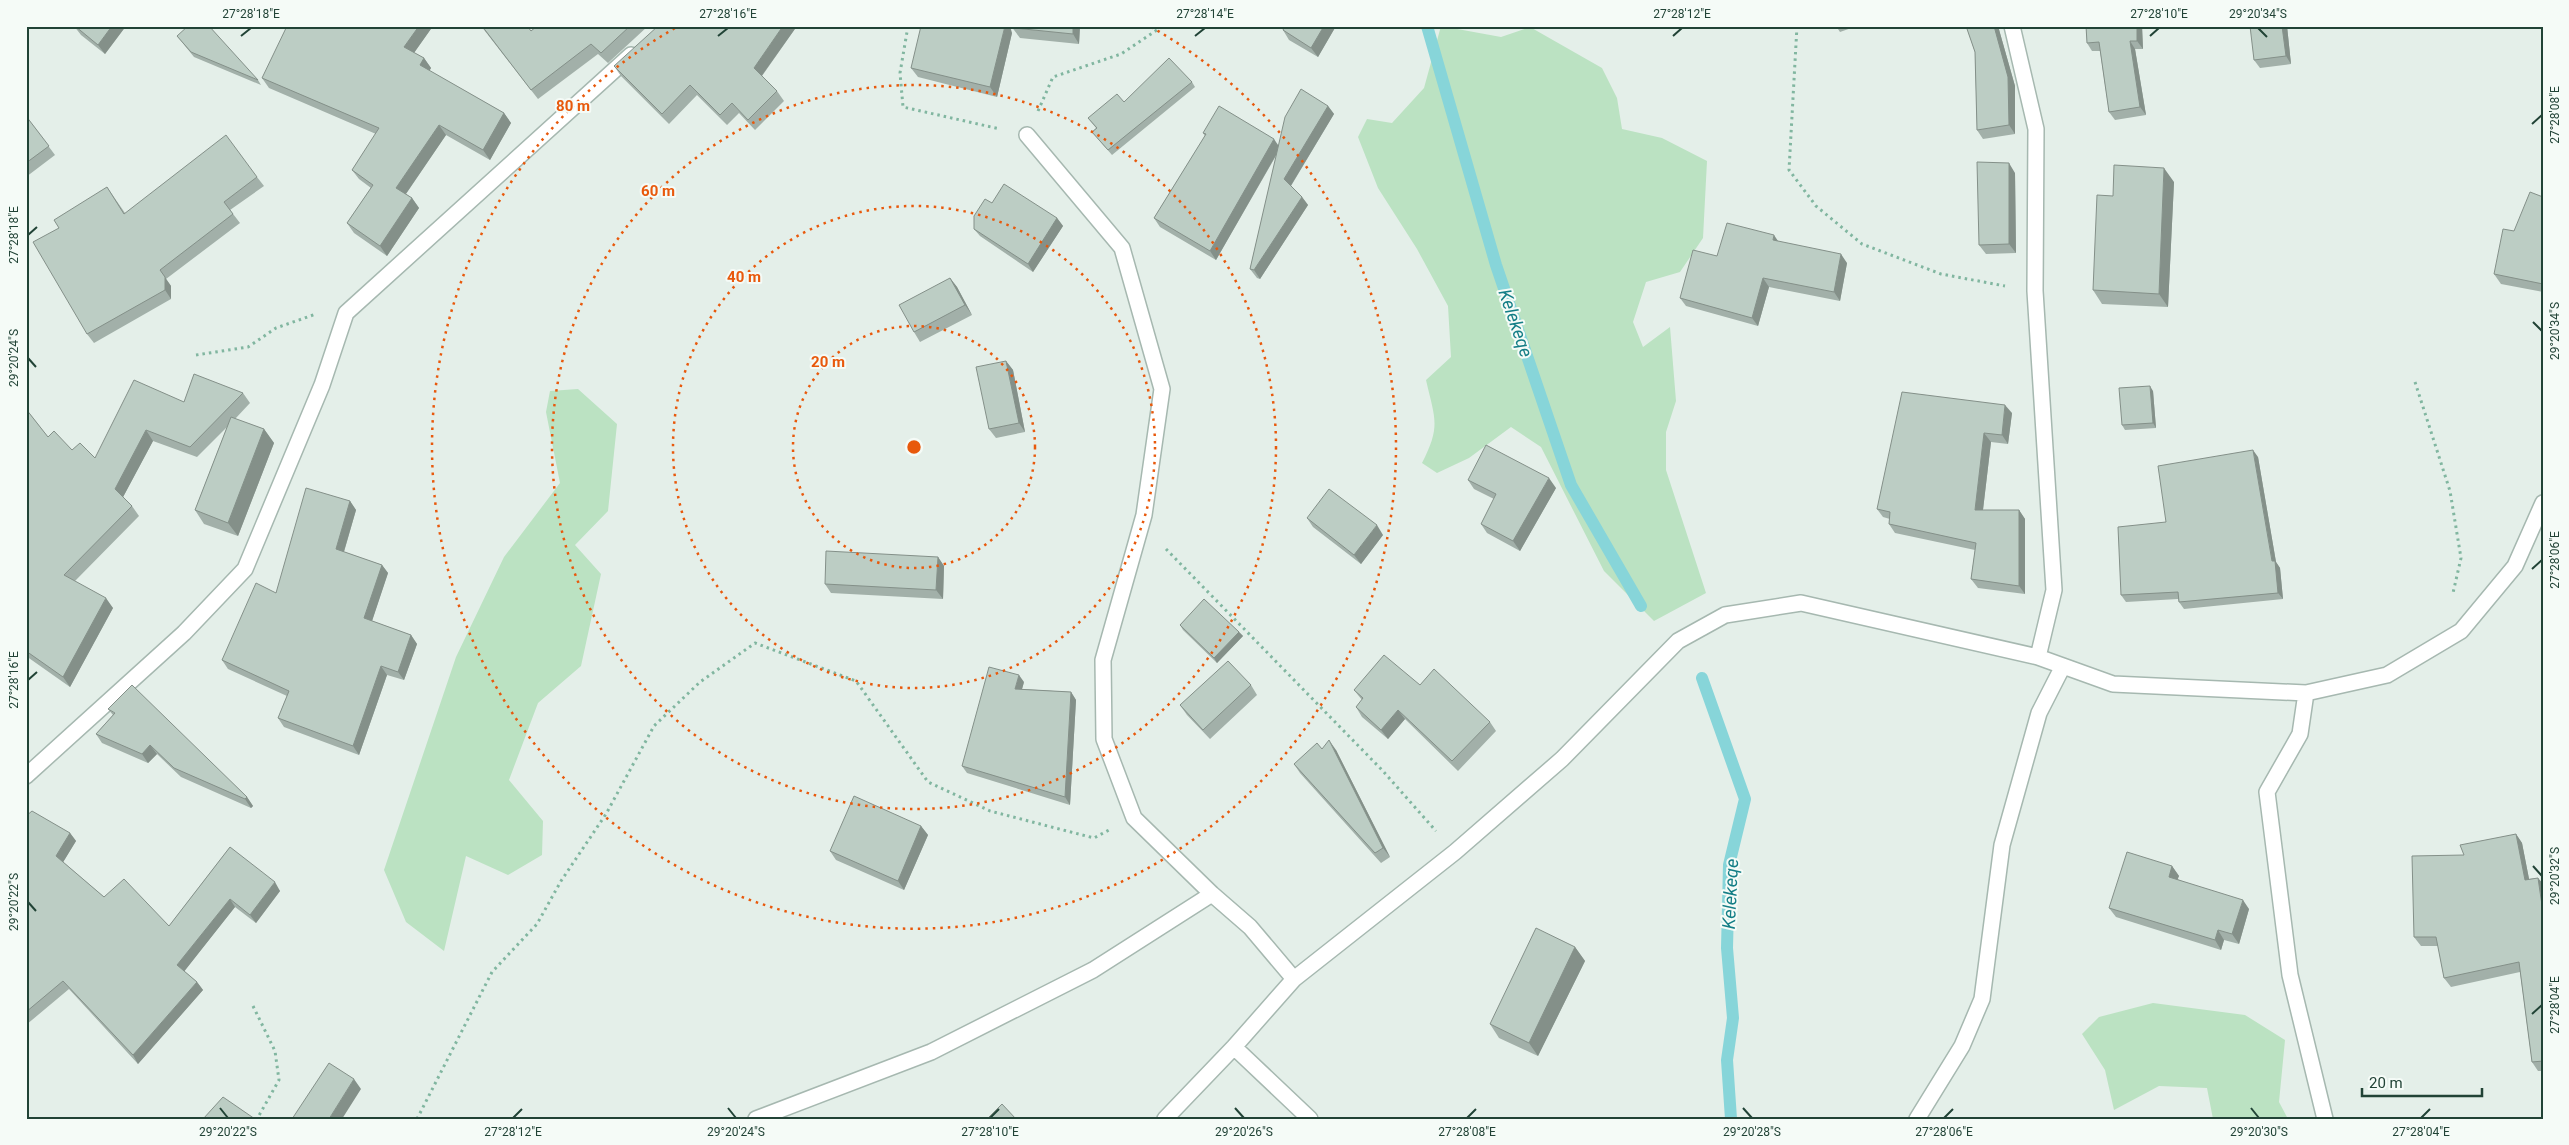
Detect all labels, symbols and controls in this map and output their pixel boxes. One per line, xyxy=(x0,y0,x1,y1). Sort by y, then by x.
text: 27°28'18"E xyxy=(222,7,280,21)
text: 27°28'16"E xyxy=(699,7,757,21)
text: 27°28'14"E xyxy=(1176,7,1234,21)
text: 27°28'12"E xyxy=(1653,7,1711,21)
text: 27°28'10"E xyxy=(2130,7,2188,21)
text: 29°20'34"S xyxy=(2229,7,2287,21)
text: 27°28'08"E xyxy=(2548,86,2562,144)
text: 80 m xyxy=(556,97,590,115)
text: 60 m xyxy=(641,182,675,200)
text: 27°28'18"E xyxy=(7,206,21,264)
text: 40 m xyxy=(727,268,761,286)
water label: Kelekeqe xyxy=(1495,286,1537,360)
text: 29°20'34"S xyxy=(2548,302,2562,360)
text: 29°20'24"S xyxy=(7,329,21,387)
text: 20 m xyxy=(811,353,845,371)
centre of rings xyxy=(905,438,923,456)
text: 27°28'06"E xyxy=(2548,531,2562,589)
text: 27°28'16"E xyxy=(7,651,21,709)
text: 29°20'32"S xyxy=(2548,847,2562,905)
water label: Kelekeqe xyxy=(1718,858,1742,930)
text: 29°20'22"S xyxy=(7,873,21,931)
text: 27°28'04"E xyxy=(2548,976,2562,1034)
scale bar xyxy=(2362,1065,2482,1097)
text: 20 m xyxy=(2369,1074,2403,1092)
text: 29°20'22"S xyxy=(199,1125,257,1139)
text: 27°28'12"E xyxy=(484,1125,542,1139)
text: 29°20'24"S xyxy=(707,1125,765,1139)
text: 27°28'10"E xyxy=(961,1125,1019,1139)
text: 29°20'26"S xyxy=(1215,1125,1273,1139)
text: 27°28'08"E xyxy=(1438,1125,1496,1139)
text: 29°20'28"S xyxy=(1723,1125,1781,1139)
text: 27°28'06"E xyxy=(1915,1125,1973,1139)
text: 29°20'30"S xyxy=(2230,1125,2288,1139)
text: 27°28'04"E xyxy=(2392,1125,2450,1139)

